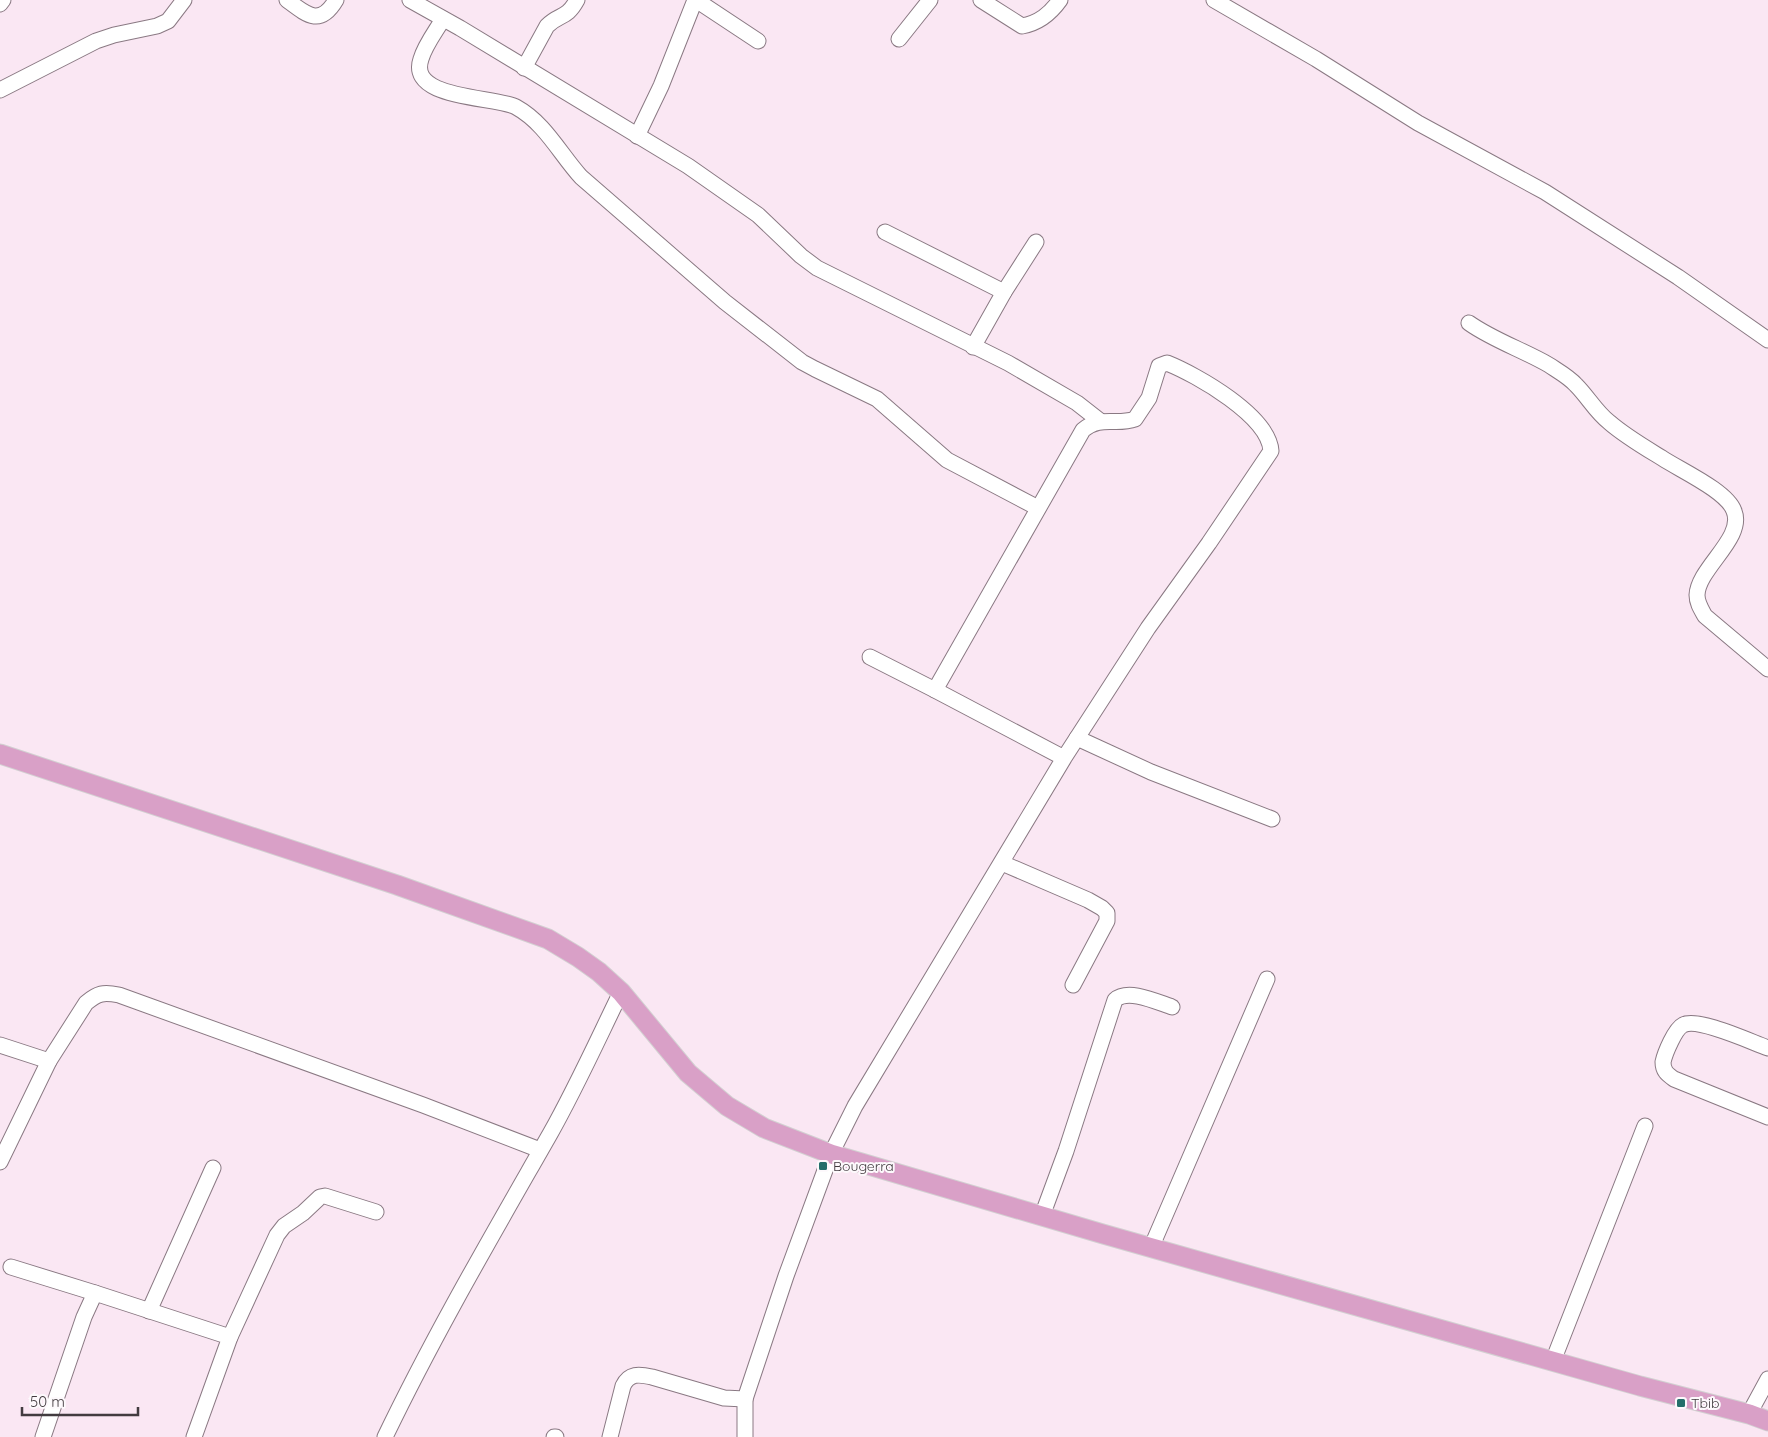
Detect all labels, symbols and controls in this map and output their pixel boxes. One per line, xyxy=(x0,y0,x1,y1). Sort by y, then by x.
place label: Bougerra xyxy=(833,1157,894,1175)
marker: Bougerra xyxy=(817,1160,829,1172)
scale bar xyxy=(22,1384,139,1416)
text: 50 m xyxy=(30,1392,65,1411)
place label: Tbib xyxy=(1691,1394,1719,1412)
marker: Tbib xyxy=(1675,1397,1687,1409)

